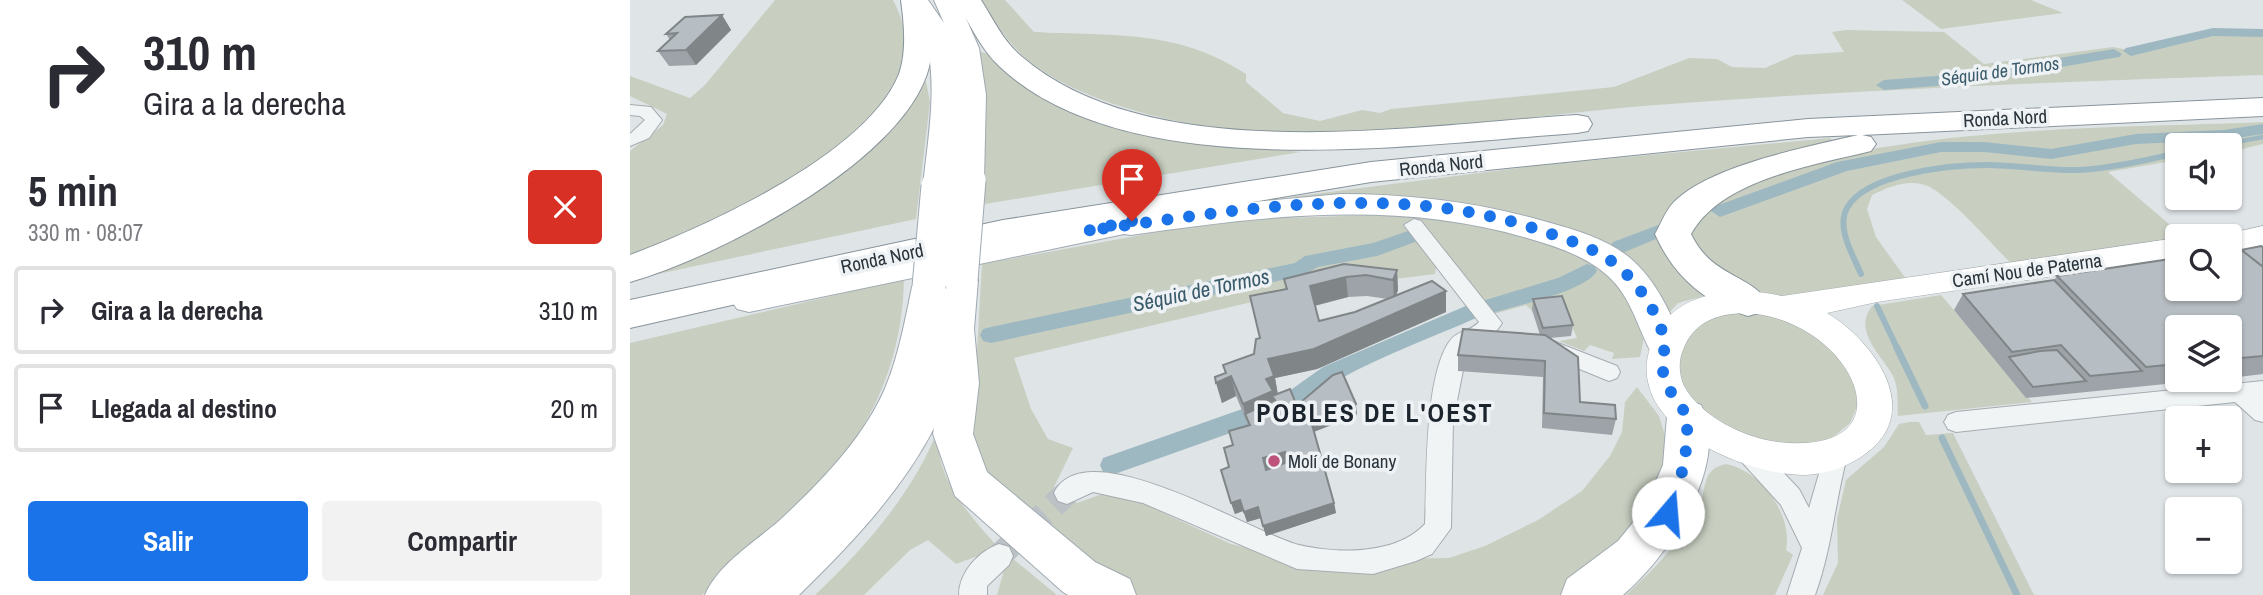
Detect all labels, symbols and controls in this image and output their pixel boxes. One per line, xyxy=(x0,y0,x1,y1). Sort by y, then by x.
text: 310 m xyxy=(143,19,257,85)
icon: right xyxy=(28,28,119,119)
water label: Séquia de Tormos xyxy=(1939,50,2061,92)
text: Gira a la derecha xyxy=(143,82,346,125)
street label: Ronda Nord xyxy=(1962,103,2048,133)
map controls xyxy=(2165,133,2242,574)
button: sound xyxy=(2165,133,2242,210)
street label: Ronda Nord xyxy=(1398,148,1484,182)
pin xyxy=(1102,149,1162,221)
icon: arrive xyxy=(1113,160,1151,198)
text: 5 min xyxy=(28,163,118,219)
button: close xyxy=(528,170,602,244)
text: 330 m · 08:07 xyxy=(28,217,143,248)
button: search xyxy=(2165,224,2242,301)
street label: Ronda Nord xyxy=(838,237,926,279)
street label: Camí Nou de Paterna xyxy=(1951,247,2104,293)
water label: Séquia de Tormos xyxy=(1130,261,1272,319)
icon: right xyxy=(32,291,70,329)
text: Gira a la derecha xyxy=(91,293,263,328)
text: 310 m xyxy=(539,293,598,328)
button: layers xyxy=(2165,315,2242,392)
icon: arrive xyxy=(32,389,70,427)
text: Llegada al destino xyxy=(91,391,277,426)
text: 20 m xyxy=(551,391,598,426)
district label: POBLES DE L'OEST xyxy=(1256,395,1494,430)
button: + xyxy=(2165,406,2242,483)
place label: Molí de Bonany xyxy=(1288,448,1396,474)
marker: Molí de Bonany xyxy=(1266,453,1282,469)
position arrow xyxy=(1631,476,1705,550)
button: − xyxy=(2165,497,2242,574)
button: Salir xyxy=(28,501,308,581)
button: Compartir xyxy=(322,501,602,581)

